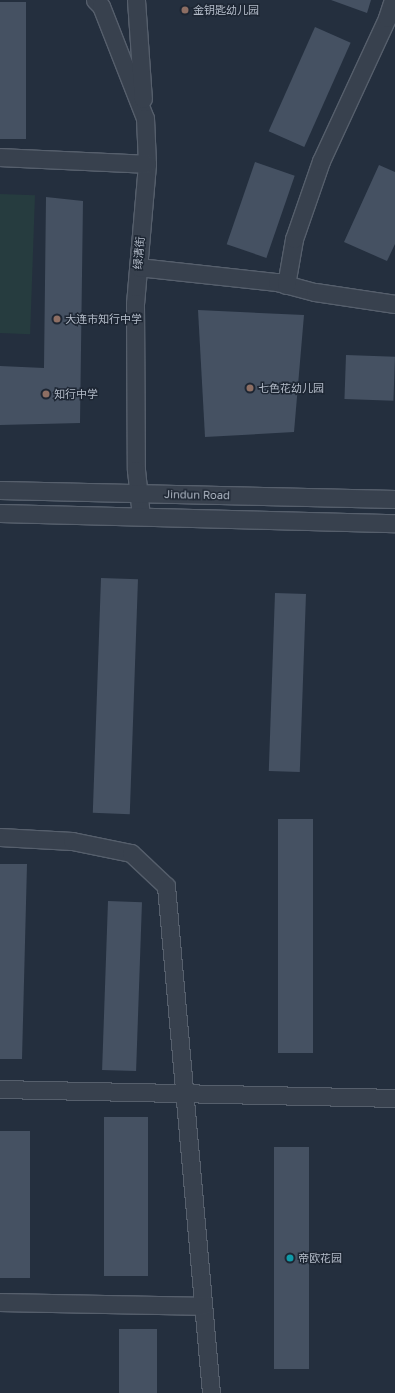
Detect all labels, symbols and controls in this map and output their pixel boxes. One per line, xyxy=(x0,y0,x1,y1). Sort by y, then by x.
place label: 金钥匙幼儿园 xyxy=(193,3,259,17)
marker: 金钥匙幼儿园 xyxy=(180,5,190,15)
street label: 绿清街 xyxy=(131,236,147,270)
place label: 大连市知行中学 xyxy=(65,312,142,326)
marker: 大连市知行中学 xyxy=(52,314,62,324)
place label: 七色花幼儿园 xyxy=(258,381,324,395)
marker: 七色花幼儿园 xyxy=(245,383,255,393)
place label: 知行中学 xyxy=(54,387,98,401)
marker: 知行中学 xyxy=(41,389,51,399)
street label: Jindun Road xyxy=(164,488,230,502)
place label: 帝欧花园 xyxy=(298,1251,342,1265)
marker: 帝欧花园 xyxy=(285,1253,295,1263)

